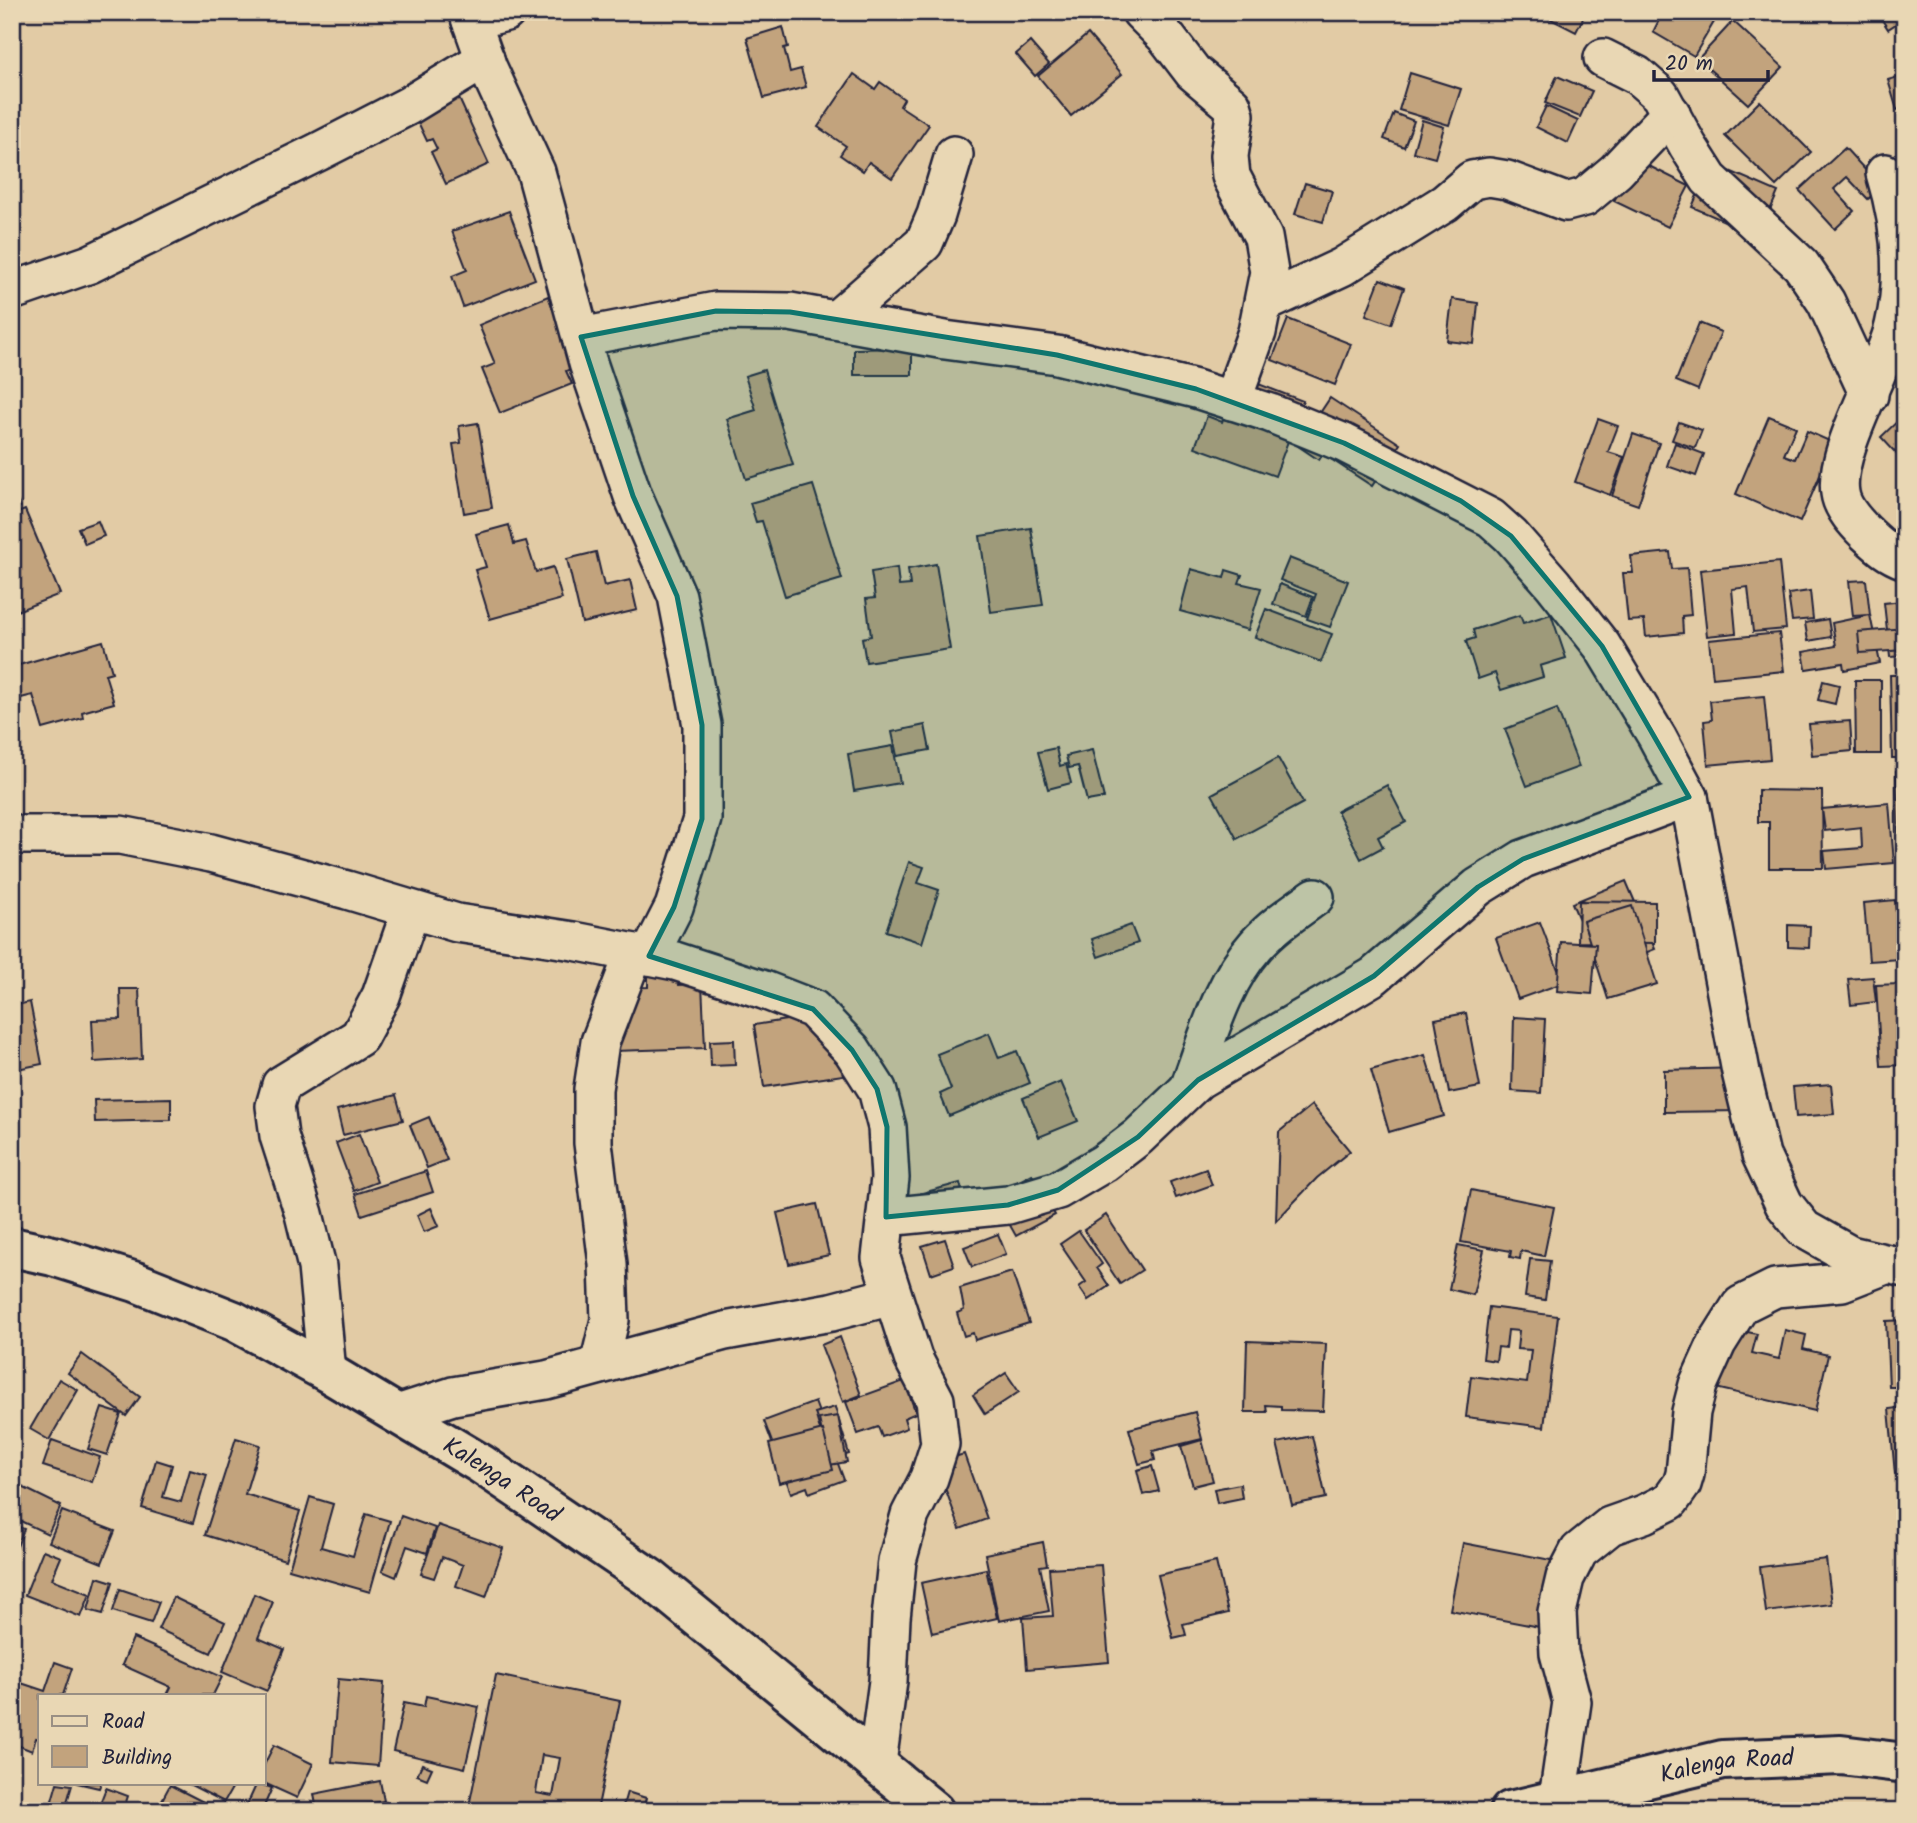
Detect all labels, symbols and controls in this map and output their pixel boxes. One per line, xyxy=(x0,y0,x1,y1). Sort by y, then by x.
scale bar xyxy=(1654,38,1768,82)
text: 20 m xyxy=(1665,48,1713,81)
street label: Kalenga Road xyxy=(435,1427,570,1535)
legend xyxy=(38,1694,266,1784)
text: Road xyxy=(102,1706,145,1739)
street label: Kalenga Road xyxy=(1656,1739,1796,1795)
text: Building xyxy=(102,1742,172,1775)

